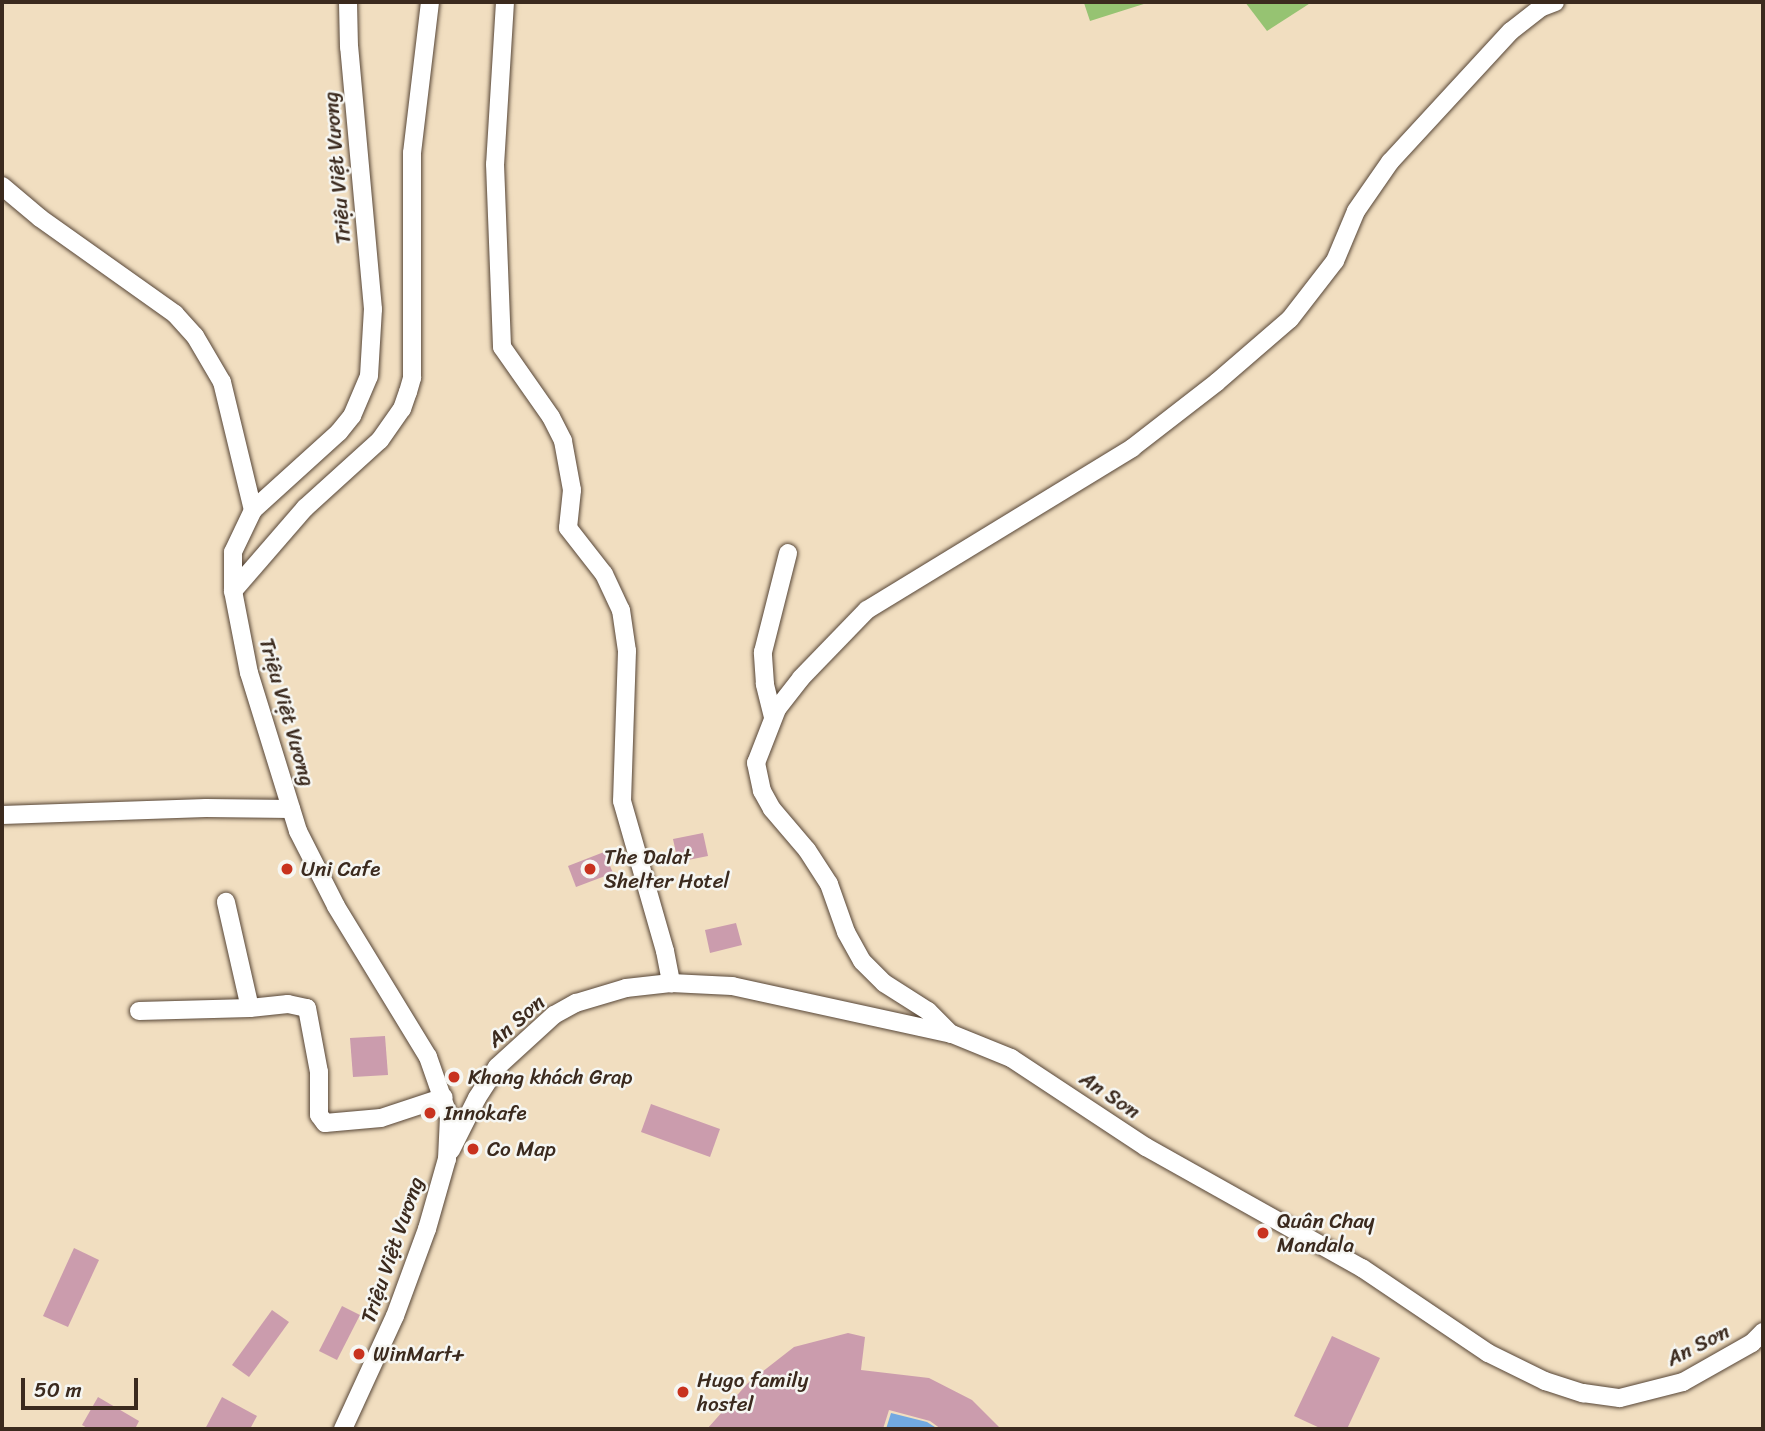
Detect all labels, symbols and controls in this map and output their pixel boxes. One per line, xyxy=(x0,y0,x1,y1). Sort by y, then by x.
street label: Triệu Việt Vương xyxy=(318,90,356,246)
street label: Triệu Việt Vương xyxy=(254,635,320,789)
place label: The Dalat Shelter Hotel xyxy=(604,844,730,894)
place label: Uni Cafe xyxy=(301,856,381,882)
marker: Uni Cafe xyxy=(279,861,295,877)
marker: The Dalat Shelter Hotel xyxy=(582,861,598,877)
street label: An Sơn xyxy=(482,989,550,1053)
place label: Khang khách Grap xyxy=(468,1064,633,1090)
street label: An Sơn xyxy=(1075,1066,1145,1124)
marker: Khang khách Grap xyxy=(446,1069,462,1085)
place label: Innokafe xyxy=(444,1100,527,1126)
marker: Innokafe xyxy=(422,1105,438,1121)
place label: Co Map xyxy=(487,1136,555,1162)
marker: Co Map xyxy=(465,1141,481,1157)
street label: Triệu Việt Vương xyxy=(355,1173,429,1327)
place label: Quân Chay Mandala xyxy=(1277,1208,1375,1258)
marker: Quân Chay Mandala xyxy=(1255,1225,1271,1241)
street label: An Sơn xyxy=(1662,1318,1734,1372)
place label: WinMart+ xyxy=(373,1341,465,1367)
marker: WinMart+ xyxy=(351,1346,367,1362)
scale bar xyxy=(24,1364,142,1408)
place label: Hugo family hostel xyxy=(697,1367,809,1417)
text: 50 m xyxy=(34,1371,82,1409)
marker: Hugo family hostel xyxy=(675,1384,691,1400)

